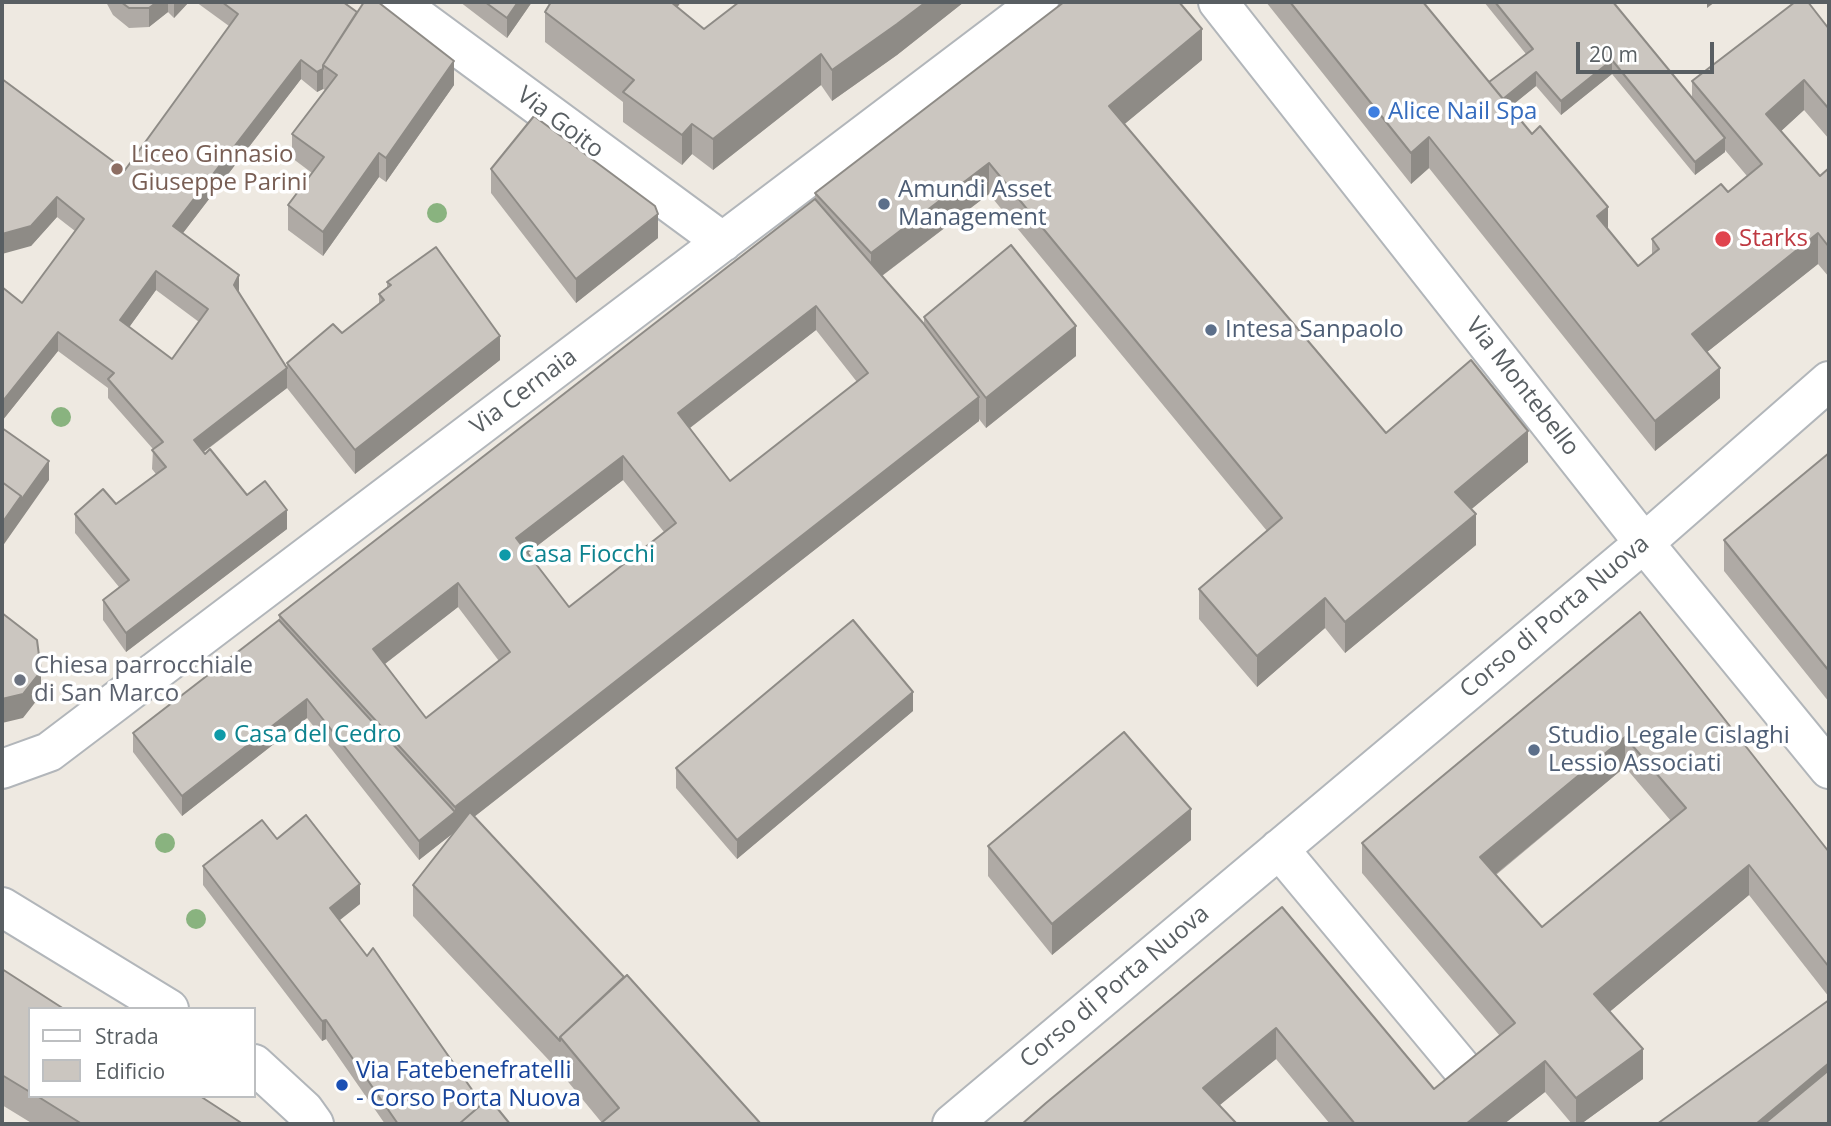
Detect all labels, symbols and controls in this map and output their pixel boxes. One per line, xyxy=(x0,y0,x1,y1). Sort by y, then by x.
scale bar xyxy=(1579,28,1717,72)
text: 20 m xyxy=(1589,40,1638,68)
street label: Via Goito xyxy=(511,81,609,165)
place label: Alice Nail Spa xyxy=(1388,98,1537,126)
marker: Alice Nail Spa xyxy=(1366,104,1382,120)
place label: Liceo Ginnasio Giuseppe Parini xyxy=(131,141,308,197)
marker: Liceo Ginnasio Giuseppe Parini xyxy=(109,161,125,177)
place label: Amundi Asset Management xyxy=(898,176,1052,232)
marker: Amundi Asset Management xyxy=(876,196,892,212)
place label: Starks xyxy=(1739,225,1808,253)
marker: Starks xyxy=(1713,229,1733,249)
street label: Via Montebello xyxy=(1459,312,1585,462)
place label: Intesa Sanpaolo xyxy=(1225,316,1404,344)
marker: Intesa Sanpaolo xyxy=(1203,322,1219,338)
street label: Via Cernaia xyxy=(465,343,583,441)
street label: Corso di Porta Nuova xyxy=(1455,530,1655,704)
place label: Casa Fiocchi xyxy=(519,541,655,569)
marker: Casa Fiocchi xyxy=(497,547,513,563)
place label: Chiesa parrocchiale di San Marco xyxy=(34,652,253,708)
marker: Chiesa parrocchiale di San Marco xyxy=(12,672,28,688)
place label: Casa del Cedro xyxy=(234,721,401,749)
place label: Studio Legale Cislaghi Lessio Associati xyxy=(1548,722,1790,778)
marker: Casa del Cedro xyxy=(212,727,228,743)
marker: Studio Legale Cislaghi Lessio Associati xyxy=(1526,742,1542,758)
street label: Corso di Porta Nuova xyxy=(1015,900,1215,1074)
legend xyxy=(28,1007,256,1098)
text: Strada xyxy=(95,1022,159,1050)
text: Edificio xyxy=(95,1057,165,1085)
place label: Via Fatebenefratelli - Corso Porta Nuova xyxy=(356,1057,581,1113)
marker: Via Fatebenefratelli - Corso Porta Nuova xyxy=(334,1077,350,1093)

